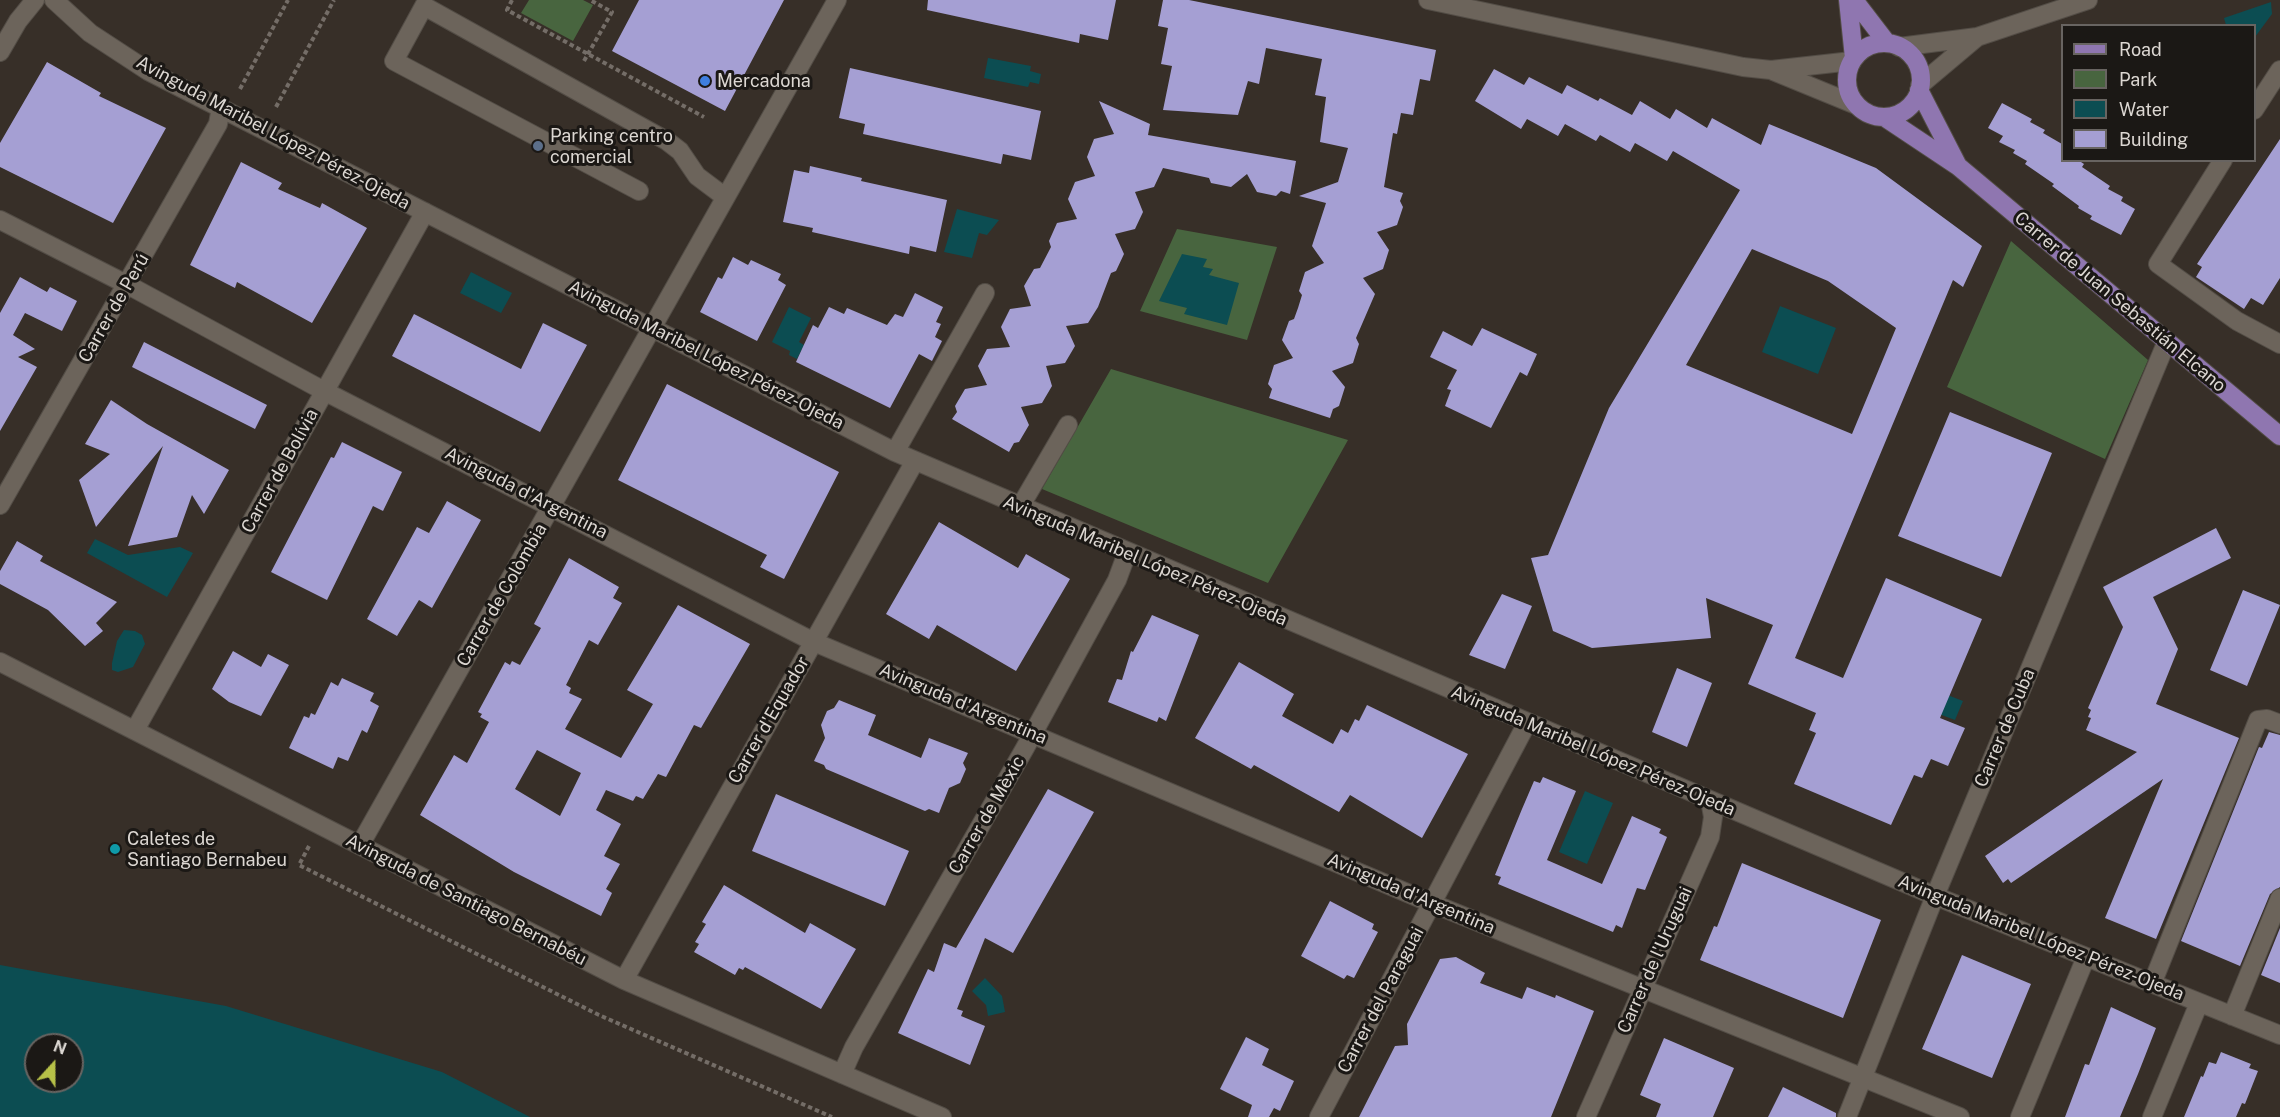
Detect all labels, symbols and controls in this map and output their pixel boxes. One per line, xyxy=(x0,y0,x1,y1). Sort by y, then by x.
legend xyxy=(2061,24,2256,162)
text: Road xyxy=(2119,39,2162,60)
street label: Avinguda Maribel López Pérez-Ojeda xyxy=(133,52,413,214)
text: Park xyxy=(2119,69,2157,90)
place label: Mercadona xyxy=(717,70,811,92)
marker: Mercadona xyxy=(698,74,712,88)
text: Water xyxy=(2119,99,2169,120)
place label: Parking centro comercial xyxy=(550,125,673,168)
text: Building xyxy=(2119,129,2188,150)
marker: Parking centro comercial xyxy=(531,139,545,153)
street label: Carrer de Juan Sebastián Elcano xyxy=(2010,207,2230,397)
street label: Carrer de Perú xyxy=(74,250,154,366)
street label: Avinguda Maribel López Pérez-Ojeda xyxy=(565,276,847,434)
street label: Carrer de Bolívia xyxy=(237,405,323,537)
street label: Avinguda d'Argentina xyxy=(441,443,611,543)
street label: Avinguda Maribel López Pérez-Ojeda xyxy=(1000,491,1290,631)
street label: Carrer de Colòmbia xyxy=(452,520,552,670)
street label: Carrer d'Equador xyxy=(724,653,814,787)
street label: Avinguda d'Argentina xyxy=(876,659,1050,749)
street label: Carrer de Cuba xyxy=(1970,666,2040,790)
street label: Avinguda Maribel López Pérez-Ojeda xyxy=(1448,681,1738,821)
street label: Carrer de Mèxic xyxy=(944,752,1030,878)
place label: Caletes de Santiago Bernabeu xyxy=(127,828,287,870)
street label: Avinguda de Santiago Bernabéu xyxy=(342,830,590,970)
marker: Caletes de Santiago Bernabeu xyxy=(108,842,122,856)
street label: Avinguda d'Argentina xyxy=(1324,849,1498,939)
street label: Avinguda Maribel López Pérez-Ojeda xyxy=(1895,871,2187,1005)
street label: Carrer de l'Uruguai xyxy=(1613,883,1697,1037)
street label: Carrer del Paraguai xyxy=(1333,923,1429,1077)
north arrow xyxy=(24,1033,84,1093)
text: N xyxy=(51,1036,69,1059)

